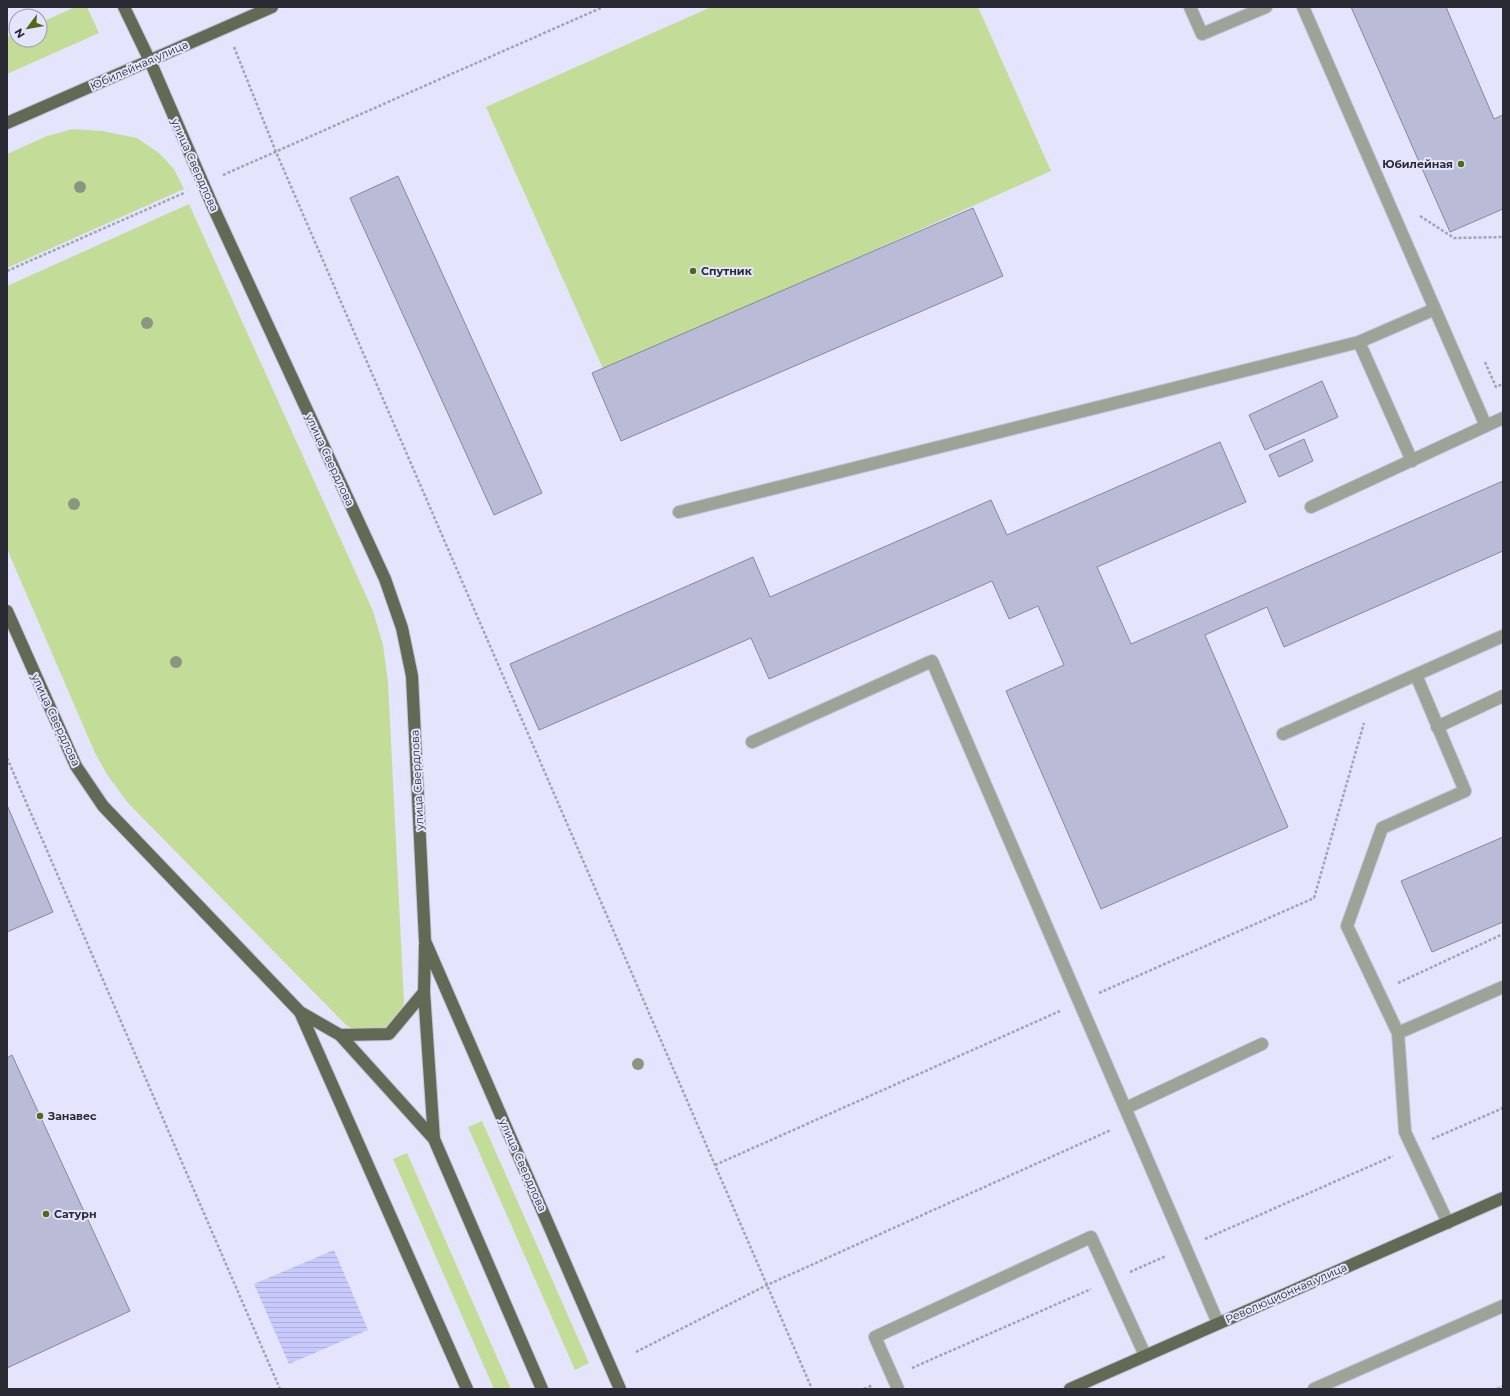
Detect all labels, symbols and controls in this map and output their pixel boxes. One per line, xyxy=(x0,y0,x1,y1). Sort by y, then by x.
north arrow xyxy=(8,8,48,48)
text: N xyxy=(11,26,28,41)
street label: Юбилейная улица xyxy=(88,37,190,93)
street label: улица Свердлова xyxy=(168,115,222,214)
place label: Юбилейная xyxy=(1382,157,1453,171)
marker: Юбилейная xyxy=(1456,159,1466,169)
place label: Спутник xyxy=(701,264,753,278)
marker: Спутник xyxy=(688,266,698,276)
street label: улица Свердлова xyxy=(302,411,358,508)
street label: улица Свердлова xyxy=(28,671,84,768)
street label: улица Свердлова xyxy=(407,730,427,831)
place label: Занавес xyxy=(47,1109,97,1123)
marker: Занавес xyxy=(35,1111,45,1121)
street label: улица Свердлова xyxy=(496,1115,550,1214)
place label: Сатурн xyxy=(54,1207,97,1221)
marker: Сатурн xyxy=(41,1209,51,1219)
street label: Революционная улица xyxy=(1223,1260,1349,1326)

